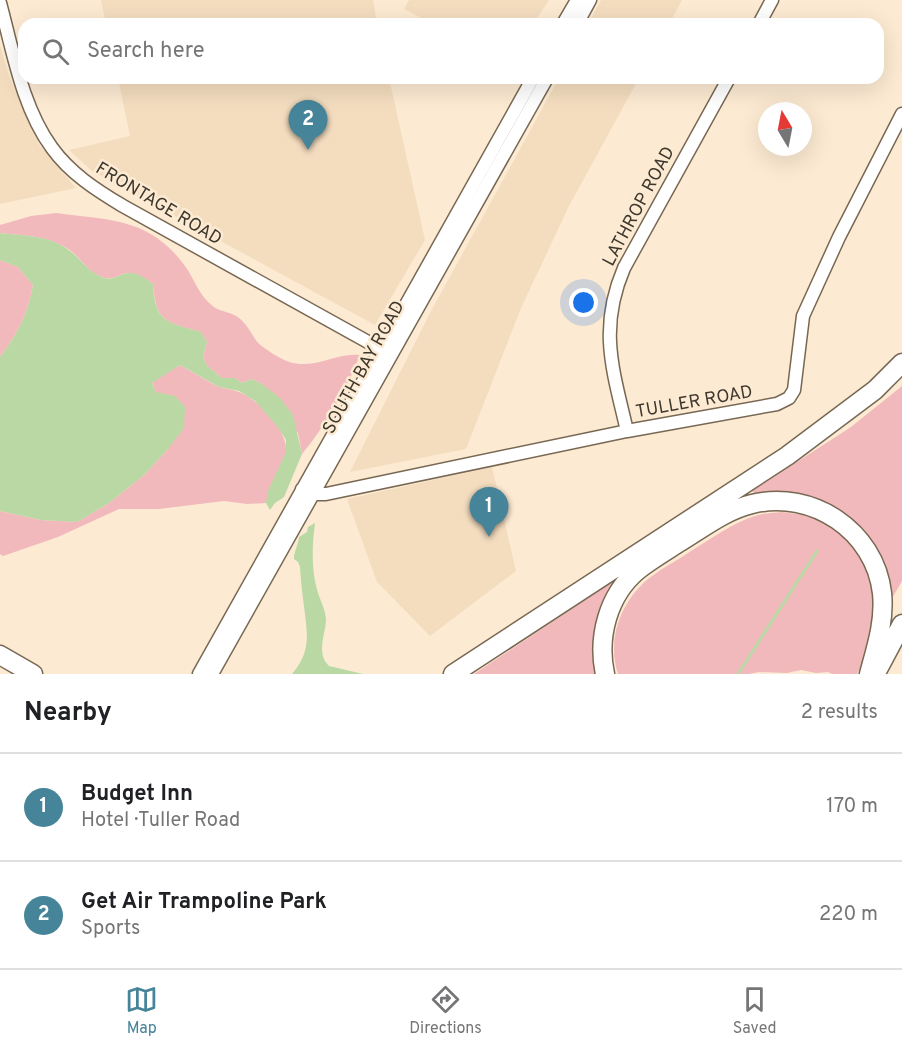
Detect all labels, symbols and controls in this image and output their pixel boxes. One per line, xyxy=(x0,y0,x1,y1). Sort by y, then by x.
search box xyxy=(18,18,884,84)
icon: search xyxy=(39,35,72,68)
text: Search here xyxy=(87,38,205,65)
pin: 2 xyxy=(288,100,328,150)
north arrow xyxy=(758,102,812,156)
street label: LATHROP ROAD xyxy=(598,143,681,271)
street label: FRONTAGE ROAD xyxy=(91,157,226,251)
your location xyxy=(569,288,598,317)
street label: SOUTH BAY ROAD xyxy=(318,297,410,438)
street label: TULLER ROAD xyxy=(634,381,755,424)
pin: 1 xyxy=(470,488,508,537)
text: Nearby xyxy=(24,697,112,730)
text: 2 results xyxy=(801,700,878,726)
text: Budget Inn xyxy=(81,781,193,808)
text: 1 xyxy=(40,794,48,820)
text: 170 m xyxy=(826,794,878,820)
text: Hotel · Tuller Road xyxy=(81,808,240,834)
text: Get Air Trampoline Park xyxy=(81,889,327,916)
text: 2 xyxy=(37,902,50,928)
text: 220 m xyxy=(819,902,878,928)
text: Sports xyxy=(81,916,141,942)
tab: Map xyxy=(125,983,158,1039)
tab: Directions xyxy=(409,983,482,1039)
tab: Saved xyxy=(733,983,777,1039)

